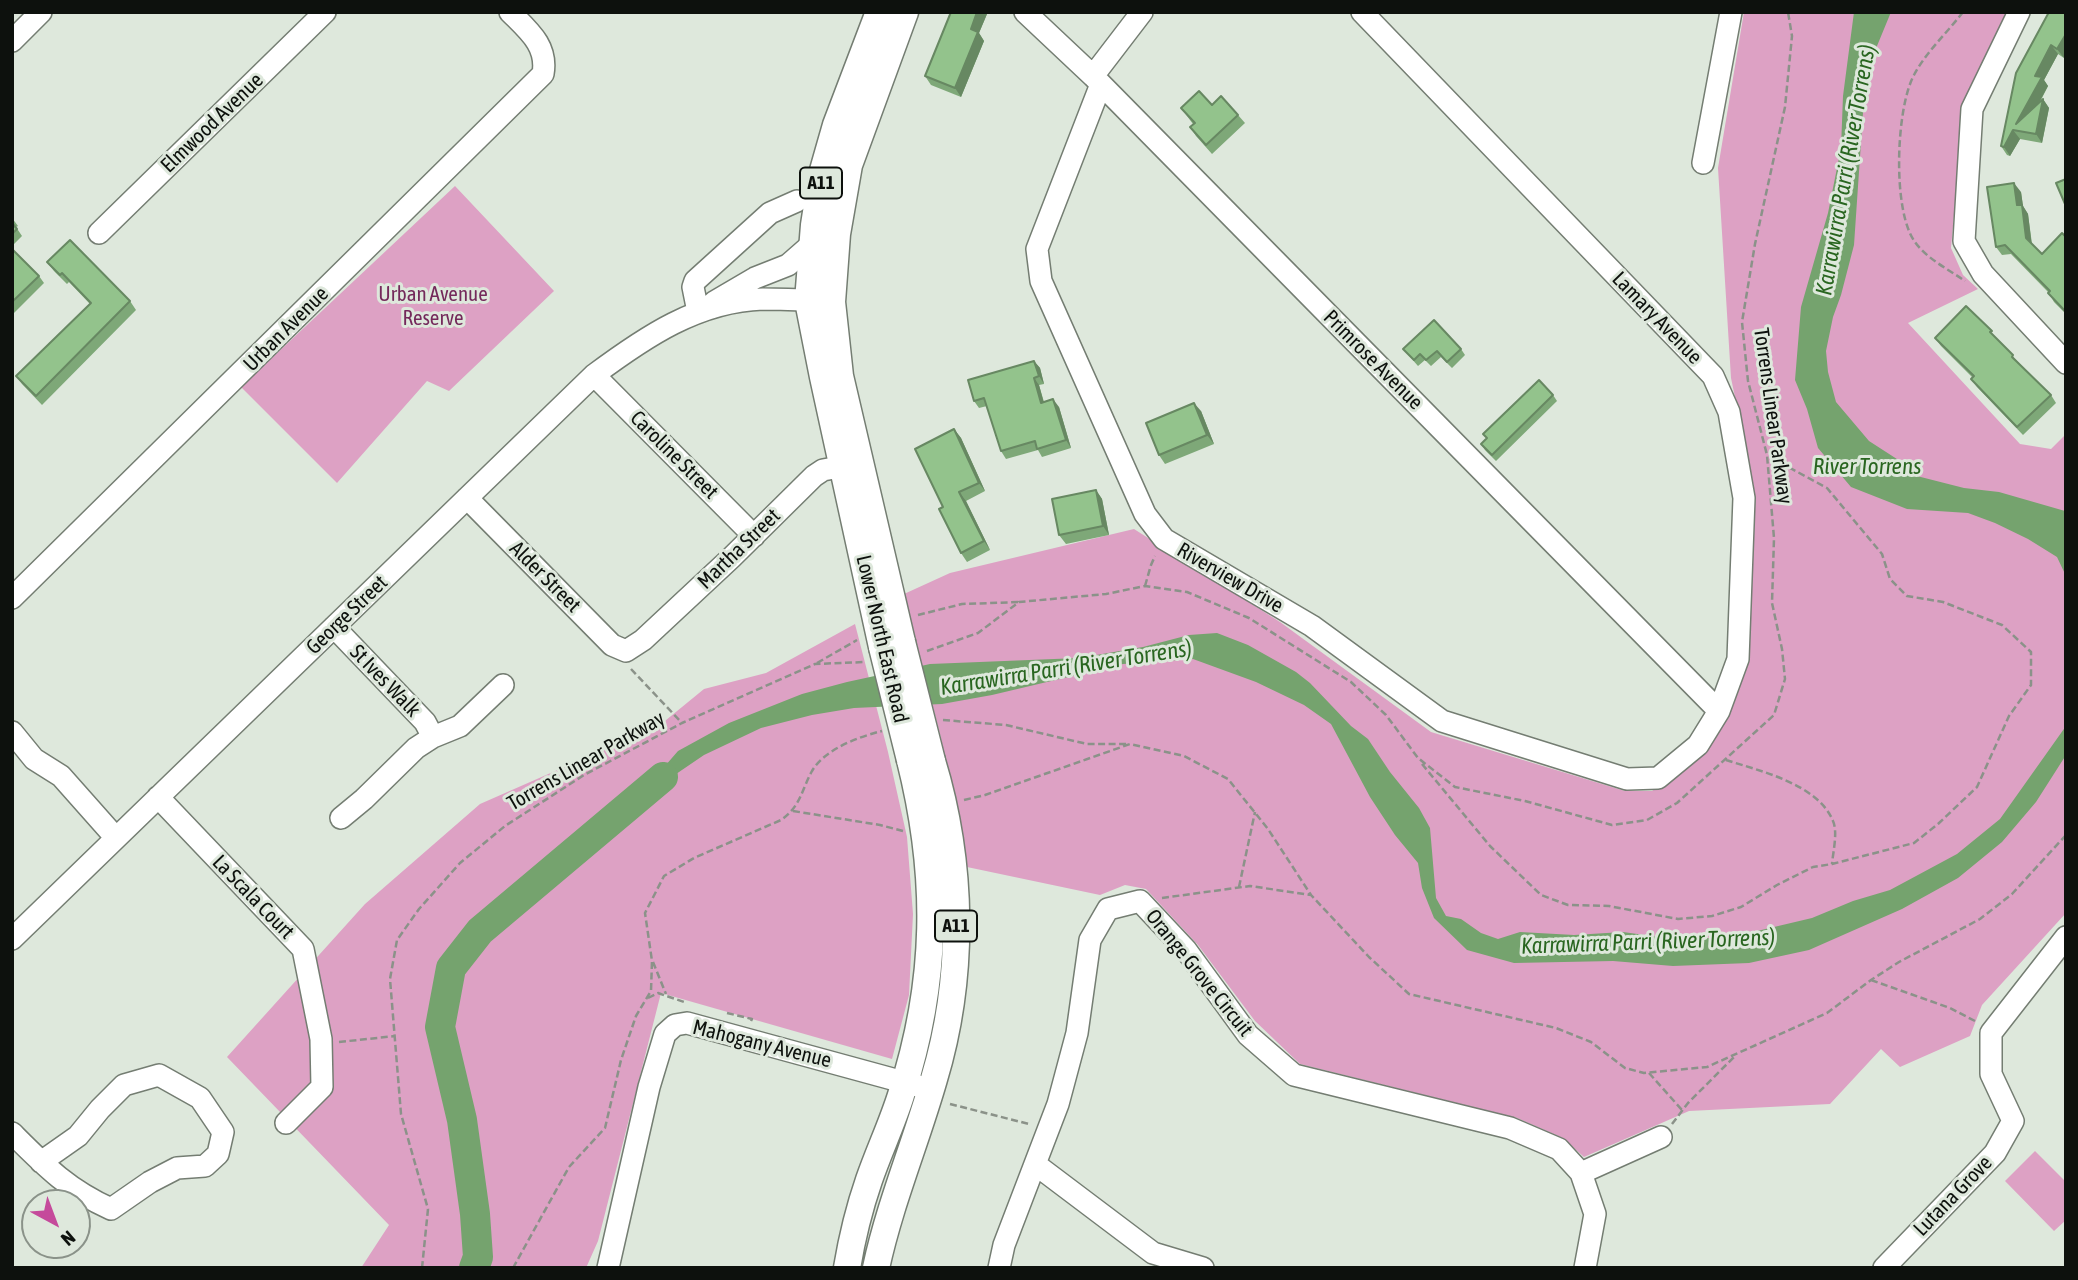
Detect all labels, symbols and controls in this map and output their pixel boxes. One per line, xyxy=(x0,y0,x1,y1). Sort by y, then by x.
water label: Karrawirra Parri (River Torrens) xyxy=(1810,42,1882,298)
street label: Elmwood Avenue xyxy=(156,68,268,178)
road number: A11 xyxy=(800,168,842,198)
street label: Lamary Avenue xyxy=(1607,267,1707,369)
street label: Urban Avenue xyxy=(238,281,334,377)
park label: Urban Avenue Reserve xyxy=(378,281,488,331)
street label: Primrose Avenue xyxy=(1318,305,1428,415)
street label: Torrens Linear Parkway xyxy=(1748,326,1798,506)
street label: Caroline Street xyxy=(625,406,723,504)
water label: River Torrens xyxy=(1813,453,1921,481)
street label: Martha Street xyxy=(693,504,785,594)
street label: Alder Street xyxy=(504,536,586,618)
street label: Riverview Drive xyxy=(1172,537,1288,619)
street label: Lower North East Road xyxy=(850,553,914,725)
street label: George Street xyxy=(301,570,393,660)
water label: Karrawirra Parri (River Torrens) xyxy=(938,634,1194,702)
street label: St Ives Walk xyxy=(344,640,426,722)
street label: Torrens Linear Parkway xyxy=(503,706,669,816)
street label: La Scala Court xyxy=(207,850,299,944)
street label: Orange Grove Circuit xyxy=(1140,904,1258,1042)
road number: A11 xyxy=(935,910,977,942)
water label: Karrawirra Parri (River Torrens) xyxy=(1521,924,1775,960)
street label: Mahogany Avenue xyxy=(690,1015,834,1073)
street label: Lutana Grove xyxy=(1909,1151,1997,1241)
north arrow xyxy=(21,1189,91,1259)
text: N xyxy=(57,1226,80,1250)

